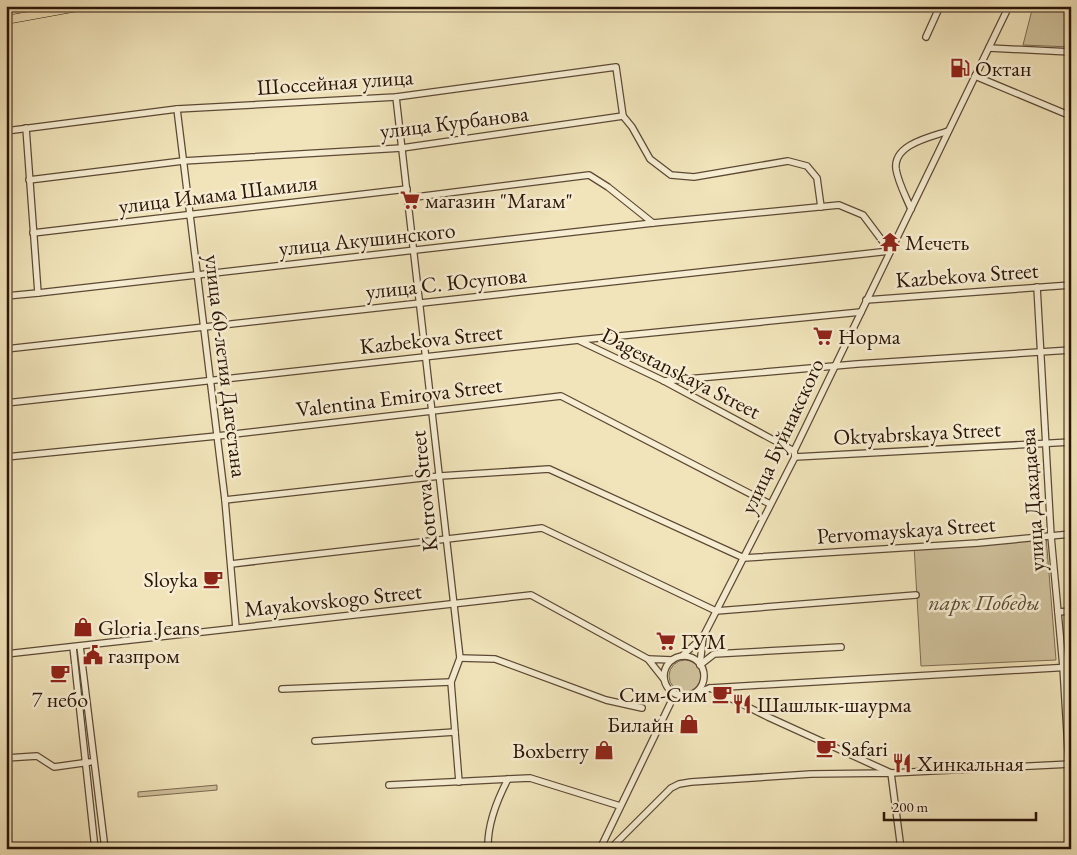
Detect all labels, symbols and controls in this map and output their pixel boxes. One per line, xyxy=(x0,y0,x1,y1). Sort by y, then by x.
place label: Октан xyxy=(975,54,1032,83)
fuel station icon: Октан xyxy=(949,57,971,79)
street label: Шоссейная улица xyxy=(256,62,414,102)
street label: улица Курбанова xyxy=(378,98,530,146)
street label: улица Имама Шамиля xyxy=(117,167,319,221)
place label: магазин "Магам" xyxy=(425,186,573,215)
supermarket icon: магазин "Магам" xyxy=(399,189,421,211)
street label: улица Акушинского xyxy=(277,215,457,263)
place label: Мечеть xyxy=(905,228,969,257)
temple icon: Мечеть xyxy=(879,231,901,253)
street label: улица 60-летия Дагестана xyxy=(198,253,254,479)
street label: Kazbekova Street xyxy=(895,256,1040,294)
street label: улица С. Юсупова xyxy=(364,260,528,306)
street label: Kazbekova Street xyxy=(358,317,504,361)
street label: Dagestanskaya Street xyxy=(597,320,766,426)
place label: Норма xyxy=(838,322,901,351)
supermarket icon: Норма xyxy=(812,325,834,347)
street label: улица Буйнакского xyxy=(733,353,831,518)
street label: Valentina Emirova Street xyxy=(294,370,504,424)
street label: Oktyabrskaya Street xyxy=(833,414,1002,452)
street label: улица Дахадаева xyxy=(1013,427,1051,573)
street label: Kotrova Street xyxy=(403,429,445,553)
street label: Pervomayskaya Street xyxy=(816,509,996,551)
place label: Sloyka xyxy=(143,565,198,594)
cafe icon: Sloyka xyxy=(202,568,224,590)
street label: Mayakovskogo Street xyxy=(243,576,423,624)
park label: парк Победы xyxy=(928,588,1040,617)
place label: Gloria Jeans xyxy=(98,613,200,642)
shop icon: Gloria Jeans xyxy=(72,616,94,638)
place label: ГУМ xyxy=(681,627,726,656)
supermarket icon: ГУМ xyxy=(655,630,677,652)
place label: газпром xyxy=(108,641,180,670)
public building icon: газпром xyxy=(82,644,104,666)
cafe icon: 7 небо xyxy=(49,662,71,684)
place label: Сим-Сим xyxy=(619,680,707,709)
cafe icon: Сим-Сим xyxy=(711,683,733,705)
place label: 7 небо xyxy=(32,685,88,714)
place label: Шашлык-шаурма xyxy=(757,690,912,719)
restaurant icon: Шашлык-шаурма xyxy=(731,693,753,715)
place label: Билайн xyxy=(607,710,674,739)
shop icon: Билайн xyxy=(678,713,700,735)
place label: Safari xyxy=(841,734,888,763)
place label: Boxberry xyxy=(512,736,589,765)
cafe icon: Safari xyxy=(815,737,837,759)
shop icon: Boxberry xyxy=(593,739,615,761)
place label: Хинкальная xyxy=(916,749,1024,778)
restaurant icon: Хинкальная xyxy=(891,752,913,774)
scale bar xyxy=(884,790,1037,822)
text: 200 m xyxy=(892,797,929,816)

